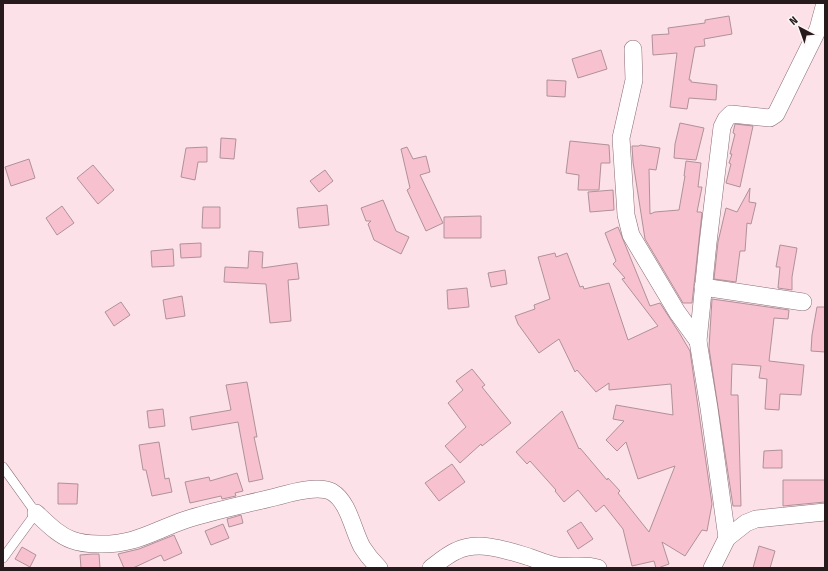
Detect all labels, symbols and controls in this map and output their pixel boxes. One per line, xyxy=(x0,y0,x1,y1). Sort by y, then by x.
north arrow xyxy=(780,8,820,48)
text: N xyxy=(787,14,801,28)

